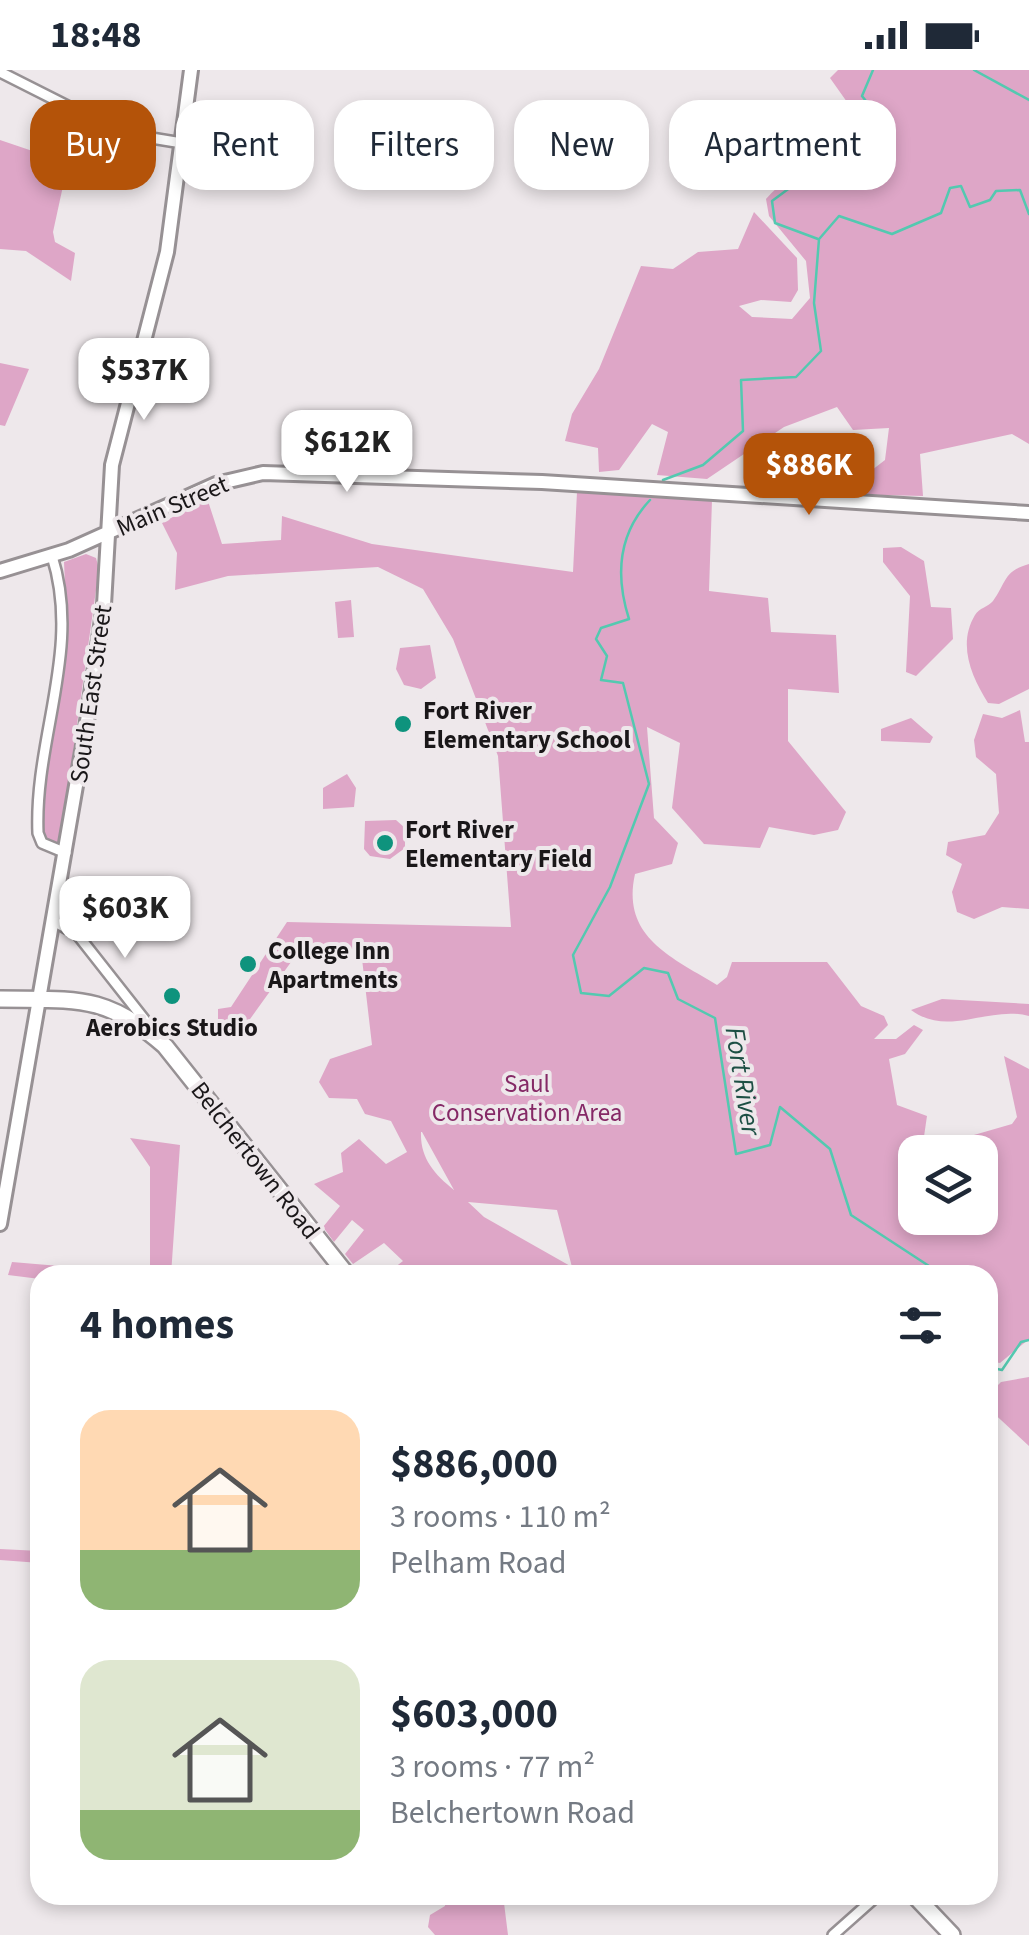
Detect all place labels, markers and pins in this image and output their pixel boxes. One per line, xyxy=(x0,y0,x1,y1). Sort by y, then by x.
pin: $537K xyxy=(74,338,214,423)
pin: $612K xyxy=(277,410,417,495)
pin: $886K xyxy=(739,433,879,518)
place label: Fort River Elementary School xyxy=(423,693,631,758)
marker: Fort River Elementary School xyxy=(392,713,414,735)
place label: Fort River Elementary Field xyxy=(405,812,592,877)
marker: Fort River Elementary Field xyxy=(374,832,396,854)
pin: $603K xyxy=(55,876,195,961)
place label: College Inn Apartments xyxy=(267,933,398,998)
marker: College Inn Apartments xyxy=(237,953,259,975)
marker: Aerobics Studio xyxy=(161,985,183,1007)
place label: Aerobics Studio xyxy=(85,1010,258,1046)

